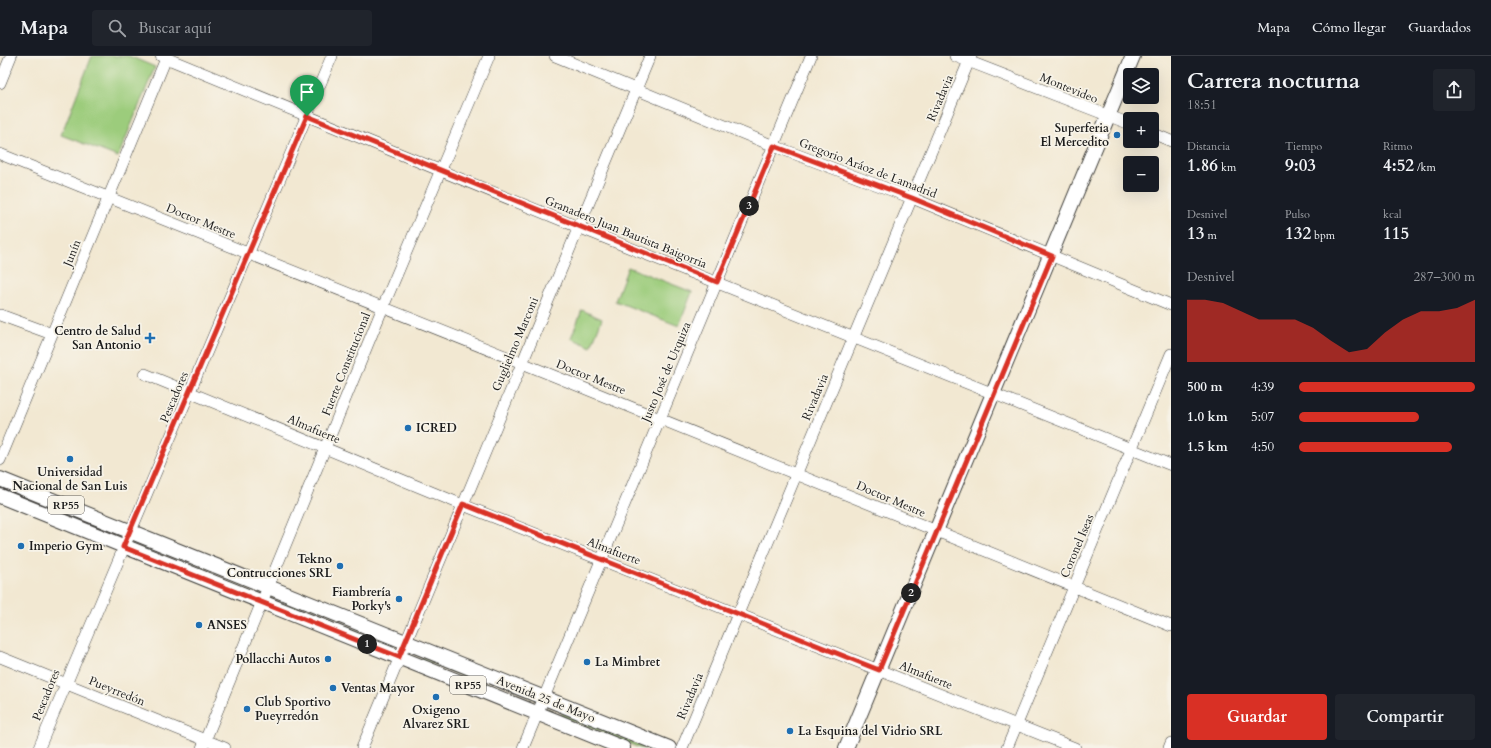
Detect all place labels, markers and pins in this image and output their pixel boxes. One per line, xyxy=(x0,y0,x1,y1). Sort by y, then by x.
pin xyxy=(290,75,324,116)
place label: Superferia El Mercedito xyxy=(1040,120,1109,150)
marker: Superferia El Mercedito xyxy=(1112,130,1122,140)
pin: 3 xyxy=(739,196,759,216)
place label: Centro de Salud San Antonio xyxy=(54,323,141,353)
marker: Centro de Salud San Antonio xyxy=(144,332,156,344)
place label: ICRED xyxy=(416,420,457,436)
marker: ICRED xyxy=(403,423,413,433)
marker: Universidad Nacional de San Luis xyxy=(65,454,75,464)
place label: Universidad Nacional de San Luis xyxy=(13,464,128,494)
place label: Imperio Gym xyxy=(29,538,104,554)
marker: Imperio Gym xyxy=(16,541,26,551)
place label: Tekno Contrucciones SRL xyxy=(227,551,332,581)
marker: Tekno Contrucciones SRL xyxy=(335,561,345,571)
pin: 2 xyxy=(901,583,921,603)
place label: Fiambrería Porky's xyxy=(332,584,391,614)
marker: Fiambrería Porky's xyxy=(394,594,404,604)
place label: ANSES xyxy=(207,617,247,633)
marker: ANSES xyxy=(194,620,204,630)
pin: 1 xyxy=(357,634,377,654)
place label: Pollacchi Autos xyxy=(235,651,320,667)
marker: Pollacchi Autos xyxy=(323,654,333,664)
place label: La Mimbret xyxy=(595,654,661,670)
marker: La Mimbret xyxy=(582,657,592,667)
place label: Ventas Mayor xyxy=(341,680,415,696)
marker: Ventas Mayor xyxy=(328,683,338,693)
marker: Oxigeno Alvarez SRL xyxy=(431,692,441,702)
place label: Club Sportivo Pueyrredón xyxy=(255,694,331,724)
place label: Oxigeno Alvarez SRL xyxy=(402,702,470,732)
marker: Club Sportivo Pueyrredón xyxy=(242,704,252,714)
place label: La Esquina del Vidrio SRL xyxy=(798,723,943,739)
marker: La Esquina del Vidrio SRL xyxy=(785,726,795,736)

